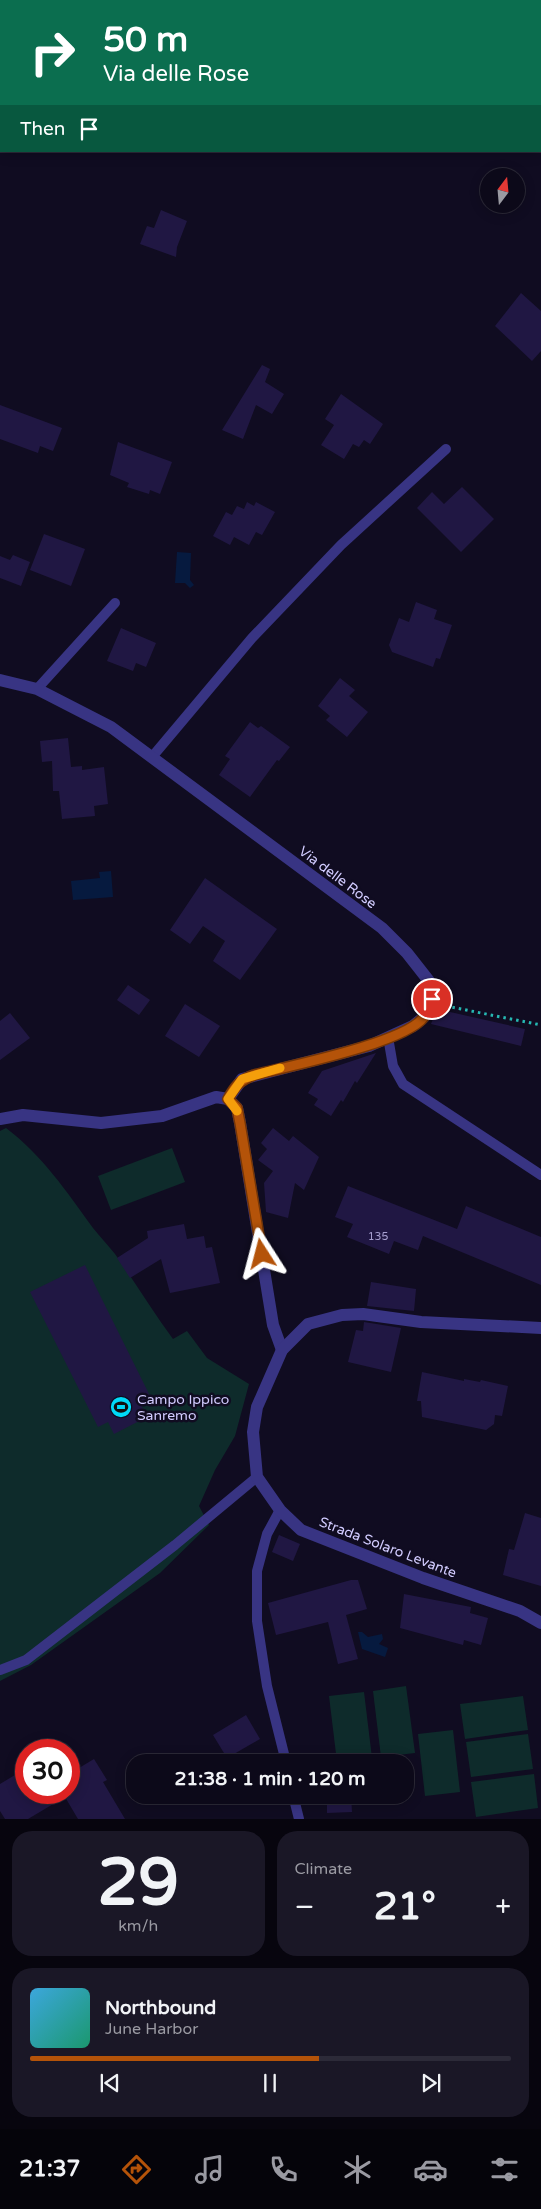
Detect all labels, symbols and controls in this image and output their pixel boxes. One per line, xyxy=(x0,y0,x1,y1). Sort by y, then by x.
text: 50 m xyxy=(103,19,188,61)
icon: right xyxy=(20,20,85,85)
text: Via delle Rose xyxy=(103,61,249,87)
icon: arrive xyxy=(75,115,103,143)
text: Then xyxy=(20,118,65,140)
north arrow xyxy=(480,168,525,212)
map controls xyxy=(480,168,525,213)
street label: Via delle Rose xyxy=(295,843,380,912)
pin xyxy=(411,978,453,1020)
icon: arrive xyxy=(418,985,446,1013)
position arrow xyxy=(235,1227,287,1279)
house number: 135 xyxy=(368,1230,388,1243)
place label: Campo Ippico Sanremo xyxy=(137,1391,229,1424)
sports icon: Campo Ippico Sanremo xyxy=(109,1395,133,1419)
street label: Strada Solaro Levante xyxy=(317,1513,459,1582)
speed limit sign: 30 xyxy=(15,1739,80,1804)
text: 21:38 · 1 min · 120 m xyxy=(174,1768,366,1790)
text: 29 xyxy=(97,1844,179,1923)
text: Climate xyxy=(295,1859,352,1879)
text: 21° xyxy=(374,1884,436,1930)
text: − xyxy=(295,1890,314,1924)
text: + xyxy=(495,1890,511,1924)
text: km/h xyxy=(118,1916,158,1936)
text: Northbound xyxy=(105,1997,216,2019)
text: June Harbor xyxy=(105,2019,198,2039)
icon: previous xyxy=(96,2069,124,2097)
icon: pause xyxy=(256,2069,284,2097)
icon: next xyxy=(417,2069,445,2097)
icon: directions xyxy=(119,2152,154,2187)
icon: music xyxy=(192,2152,227,2187)
icon: phone xyxy=(266,2152,301,2187)
icon: climate xyxy=(340,2152,375,2187)
icon: car xyxy=(413,2152,448,2187)
icon: filters xyxy=(487,2152,522,2187)
text: 21:37 xyxy=(19,2156,80,2182)

